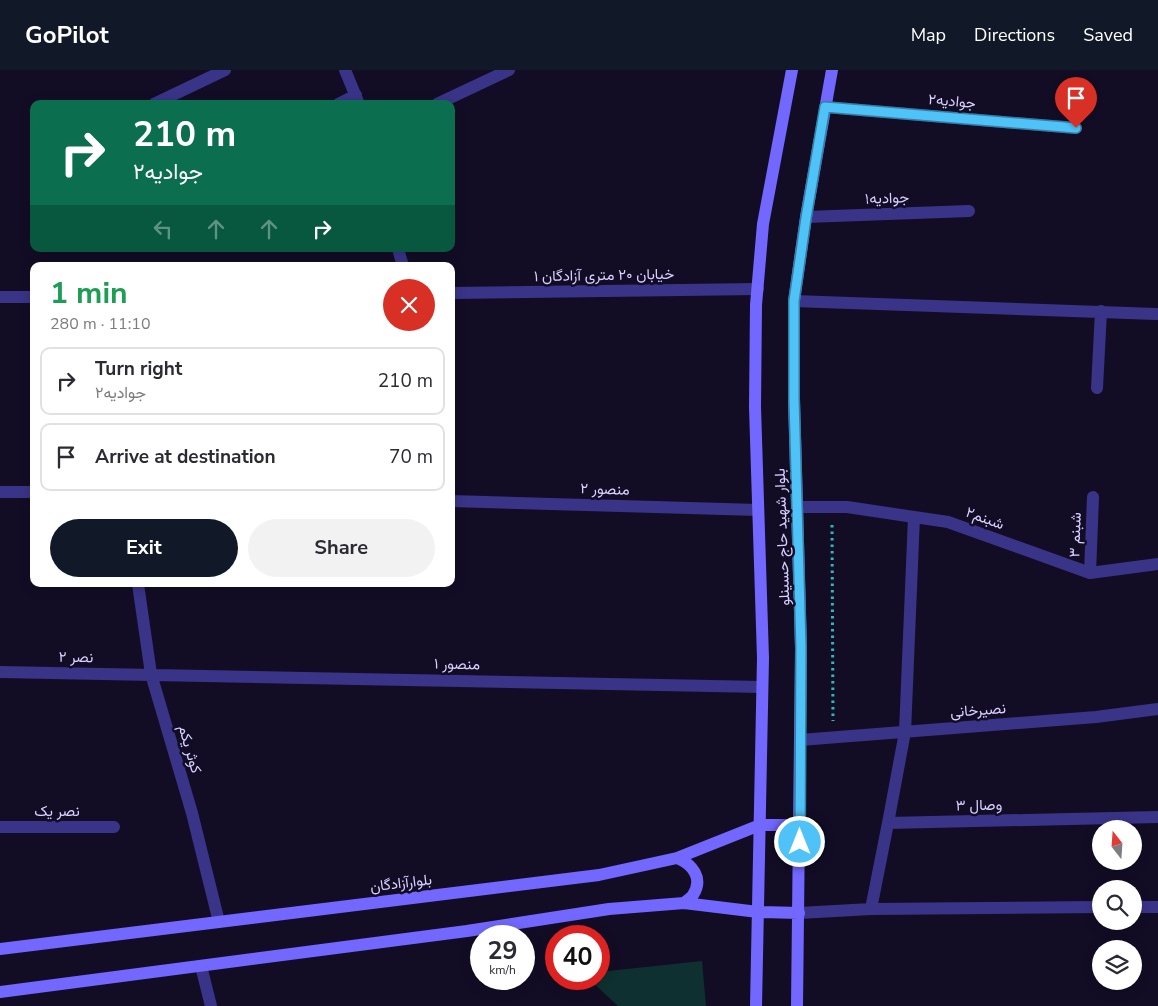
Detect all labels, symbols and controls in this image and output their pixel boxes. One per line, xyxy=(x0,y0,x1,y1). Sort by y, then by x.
text: GoPilot xyxy=(25,19,109,51)
text: Map xyxy=(911,23,946,47)
text: Directions xyxy=(974,23,1055,47)
text: Saved xyxy=(1083,23,1133,47)
pin xyxy=(1055,77,1097,128)
icon: arrive xyxy=(1062,84,1090,112)
street label: جوادیه۲ xyxy=(927,89,977,113)
text: 210 m xyxy=(133,111,236,158)
icon: right xyxy=(50,120,115,185)
text: جوادیه۲ xyxy=(133,157,203,187)
street label: جوادیه۱ xyxy=(865,187,909,209)
icon: left xyxy=(149,215,177,243)
icon: ahead xyxy=(202,215,230,243)
icon: ahead xyxy=(255,215,283,243)
icon: right xyxy=(308,215,336,243)
street label: ۱ خیابان ۲۰ متری آزادگان xyxy=(534,264,674,286)
text: 1 min xyxy=(50,273,128,314)
button: close xyxy=(383,279,435,331)
text: 280 m · 11:10 xyxy=(50,313,151,335)
text: Turn right xyxy=(95,356,182,382)
icon: right xyxy=(52,367,80,395)
text: 210 m xyxy=(378,368,433,394)
text: جوادیه۲ xyxy=(95,382,146,404)
icon: arrive xyxy=(52,443,80,471)
text: Arrive at destination xyxy=(95,444,276,470)
text: 70 m xyxy=(389,444,433,470)
street label: بلوار شهید حاج حسینلو xyxy=(770,468,795,606)
street label: منصور ۲ xyxy=(580,478,630,500)
street label: شبنم۲ xyxy=(963,502,1007,534)
street label: شبنم ۳ xyxy=(1064,512,1086,558)
button: Exit xyxy=(50,519,238,577)
button: Share xyxy=(248,519,435,577)
street label: نصر ۲ xyxy=(58,647,94,667)
street label: منصور ۱ xyxy=(434,654,480,674)
street label: نصیرخانی xyxy=(949,698,1007,722)
street label: کوثر یکم xyxy=(174,722,207,776)
street label: وصال ۳ xyxy=(956,795,1002,815)
street label: نصر یک xyxy=(34,801,80,821)
position arrow xyxy=(773,815,825,867)
north arrow xyxy=(1092,820,1142,870)
map controls xyxy=(1092,820,1142,990)
street label: بلوارآزادگان xyxy=(369,869,433,897)
button: search xyxy=(1092,880,1142,930)
speed limit sign: 40 xyxy=(545,925,610,990)
text: 29 xyxy=(487,934,518,968)
button: layers xyxy=(1092,940,1142,990)
text: km/h xyxy=(489,962,516,978)

